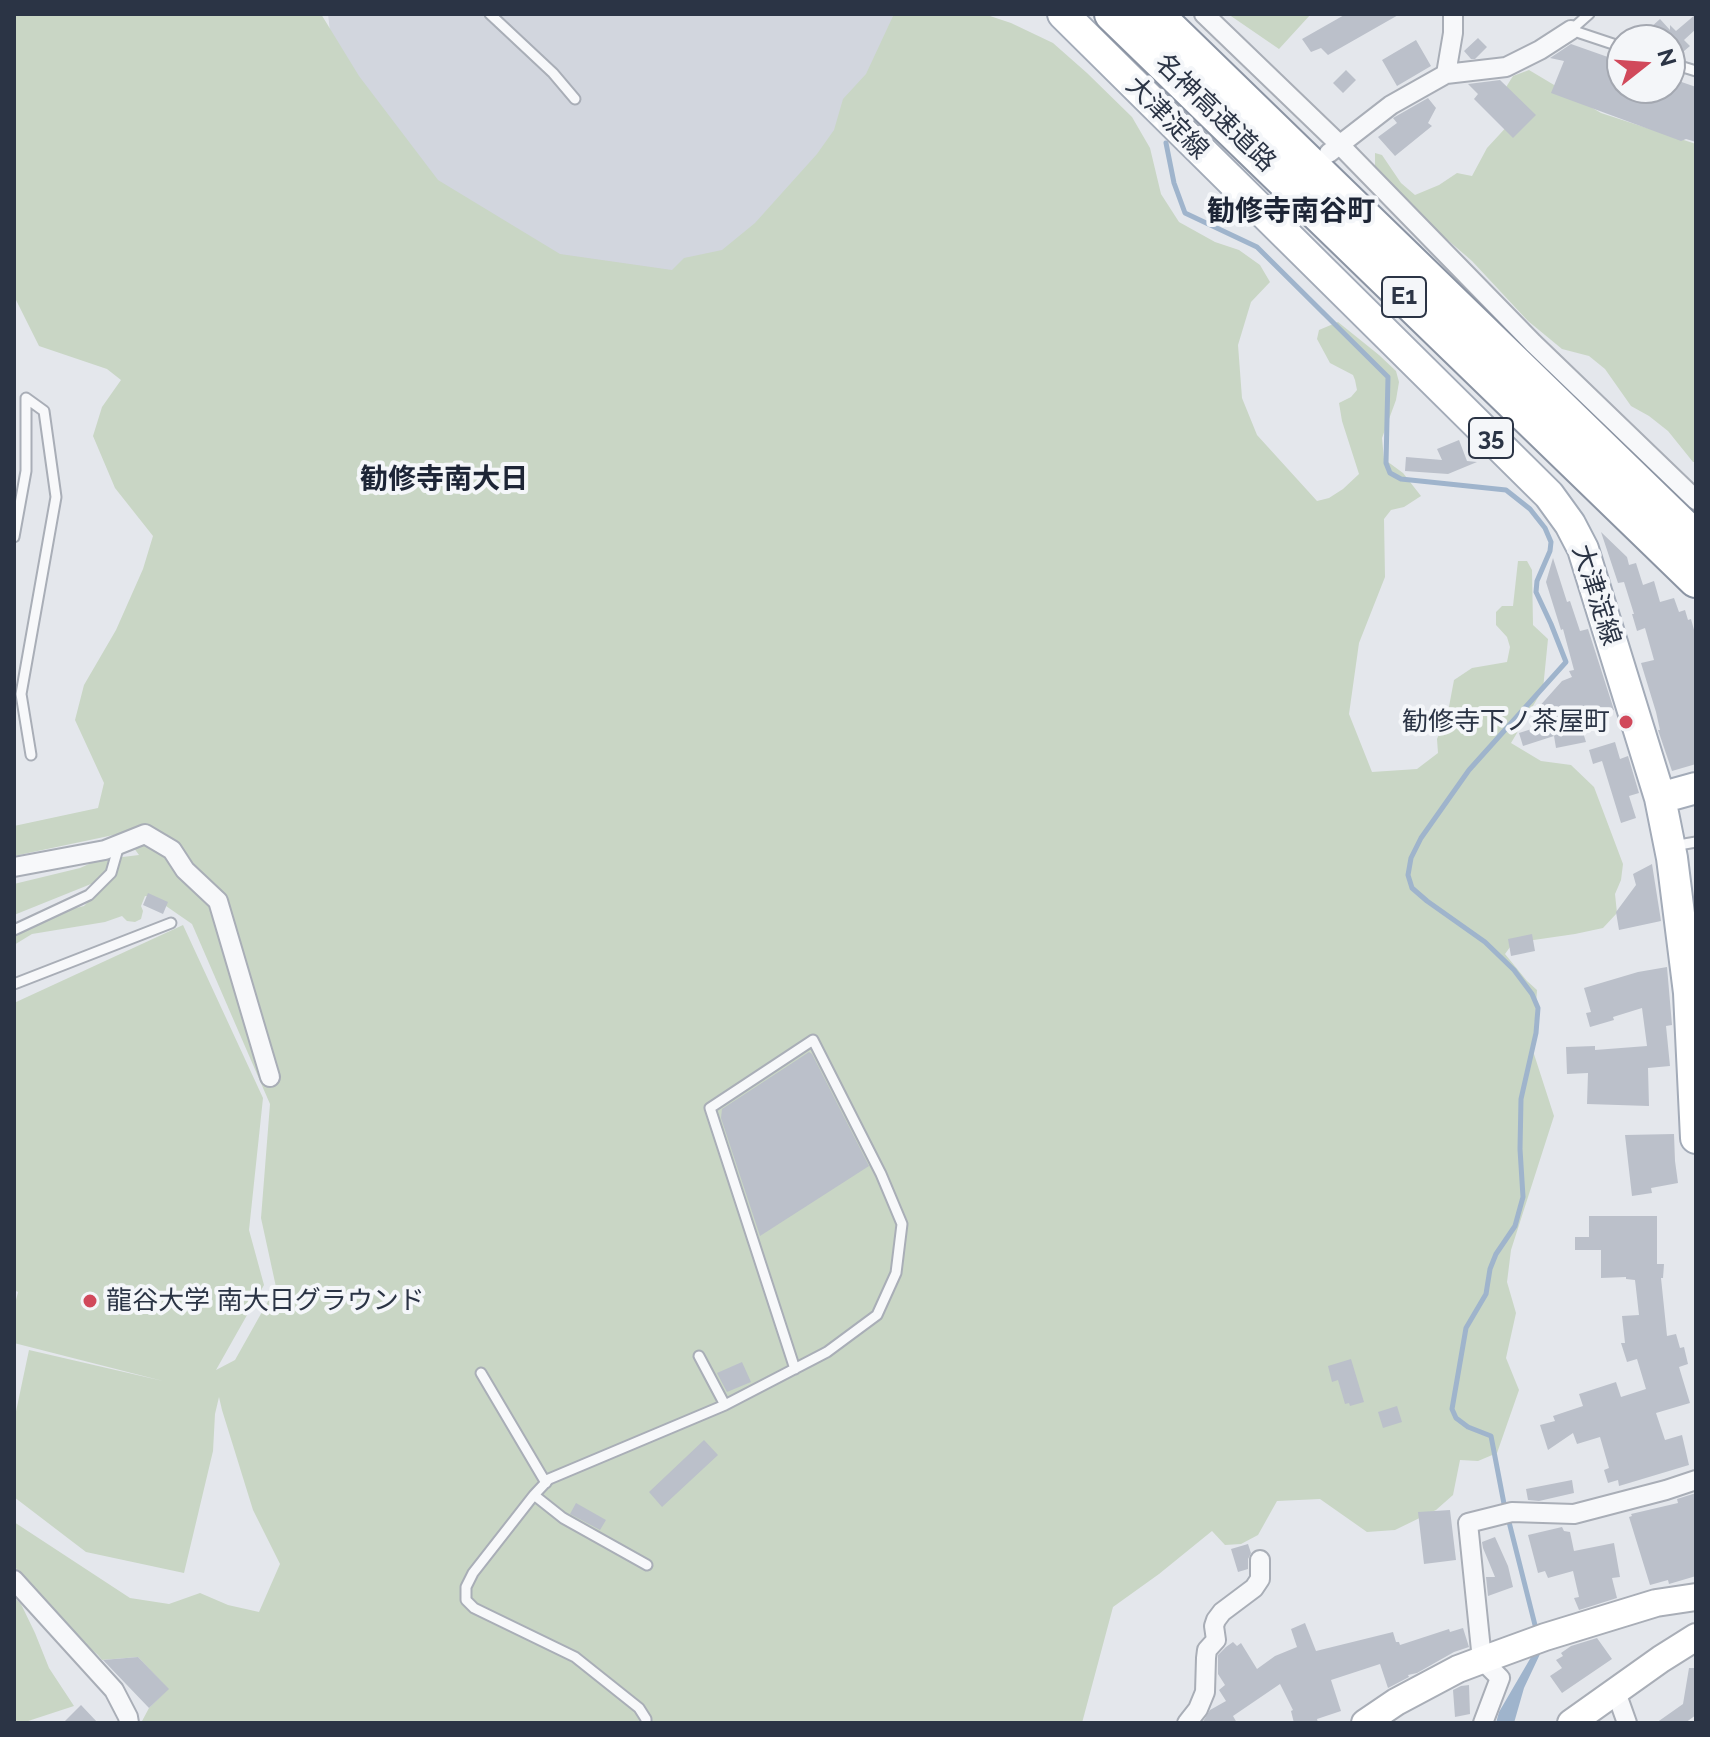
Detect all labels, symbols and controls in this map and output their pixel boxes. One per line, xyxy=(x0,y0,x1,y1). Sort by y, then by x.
north arrow xyxy=(1606,24,1686,104)
text: N xyxy=(1652,46,1682,69)
street label: 名神高速道路 xyxy=(1148,48,1282,178)
street label: 大津淀線 xyxy=(1119,70,1215,166)
district label: 勧修寺南谷町 xyxy=(1207,195,1375,229)
road number: E1 xyxy=(1382,277,1426,317)
road number: 35 xyxy=(1469,418,1513,458)
district label: 勧修寺南大日 xyxy=(360,463,528,497)
street label: 大津淀線 xyxy=(1565,541,1627,649)
place label: 勧修寺下ノ茶屋町 xyxy=(1402,706,1610,738)
marker: 勧修寺下ノ茶屋町 xyxy=(1617,713,1635,731)
place label: 龍谷大学 南大日グラウンド xyxy=(106,1285,425,1317)
marker: 龍谷大学 南大日グラウンド xyxy=(81,1292,99,1310)

